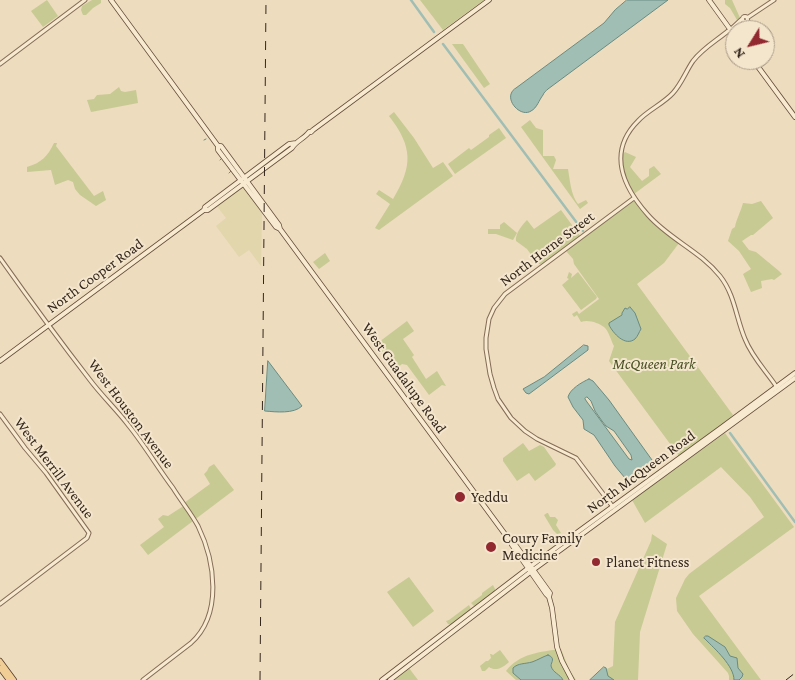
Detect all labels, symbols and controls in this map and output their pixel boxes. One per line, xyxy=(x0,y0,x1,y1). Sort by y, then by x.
north arrow xyxy=(725,20,775,70)
text: N xyxy=(729,45,748,62)
street label: North Horne Street xyxy=(496,208,598,290)
street label: North Cooper Road xyxy=(43,235,147,317)
street label: West Guadalupe Road xyxy=(358,319,450,437)
park label: McQueen Park xyxy=(612,355,696,373)
street label: West Houston Avenue xyxy=(84,356,178,472)
street label: West Merrill Avenue xyxy=(10,414,98,522)
street label: North McQueen Road xyxy=(583,427,699,517)
place label: Yeddu xyxy=(471,488,508,506)
marker: Yeddu xyxy=(453,490,467,504)
place label: Coury Family Medicine xyxy=(502,529,582,564)
marker: Coury Family Medicine xyxy=(484,540,498,554)
place label: Planet Fitness xyxy=(606,553,689,571)
marker: Planet Fitness xyxy=(590,556,602,568)

